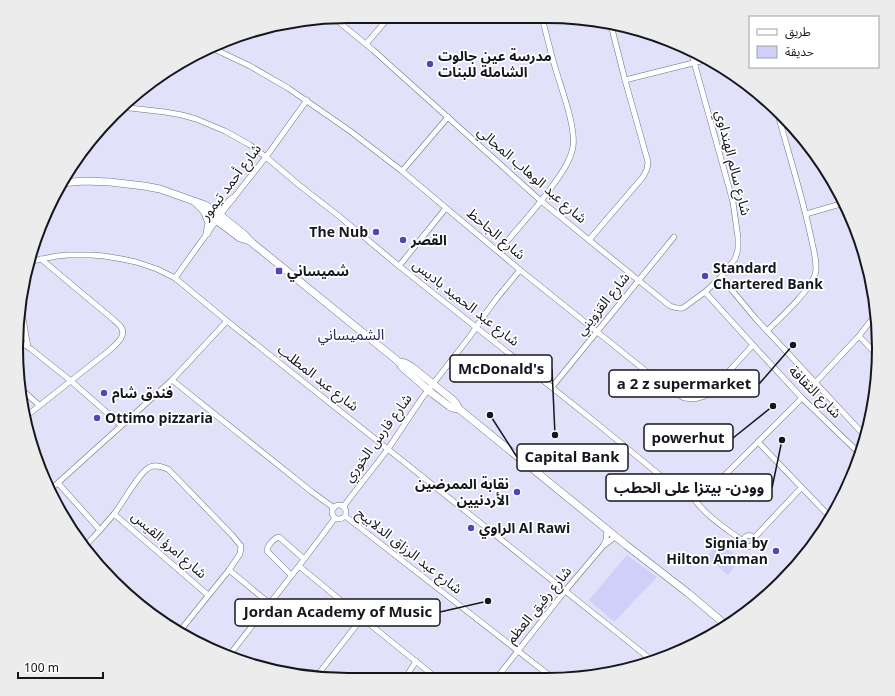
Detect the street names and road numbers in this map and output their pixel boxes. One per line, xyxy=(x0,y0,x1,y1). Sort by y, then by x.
street label: شارع سالم الهنداوي xyxy=(706,107,760,219)
street label: شارع عبد الوهاب المجالي xyxy=(470,118,594,232)
street label: شارع أحمد تيمور xyxy=(191,137,270,228)
street label: شارع الجاحظ xyxy=(460,200,532,268)
street label: شارع عبد الحميد باديس xyxy=(406,251,526,355)
street label: شارع القزويني xyxy=(568,265,638,343)
street label: شارع عبد المطلب xyxy=(270,336,366,420)
street label: شارع الثقافة xyxy=(781,358,849,426)
street label: شارع فارس الخوري xyxy=(335,387,421,489)
street label: شارع عبد الرزاق الدلابيح xyxy=(349,500,469,602)
street label: شارع امرؤ القيس xyxy=(124,503,214,587)
street label: شارع رفيق العظم xyxy=(498,559,580,651)

